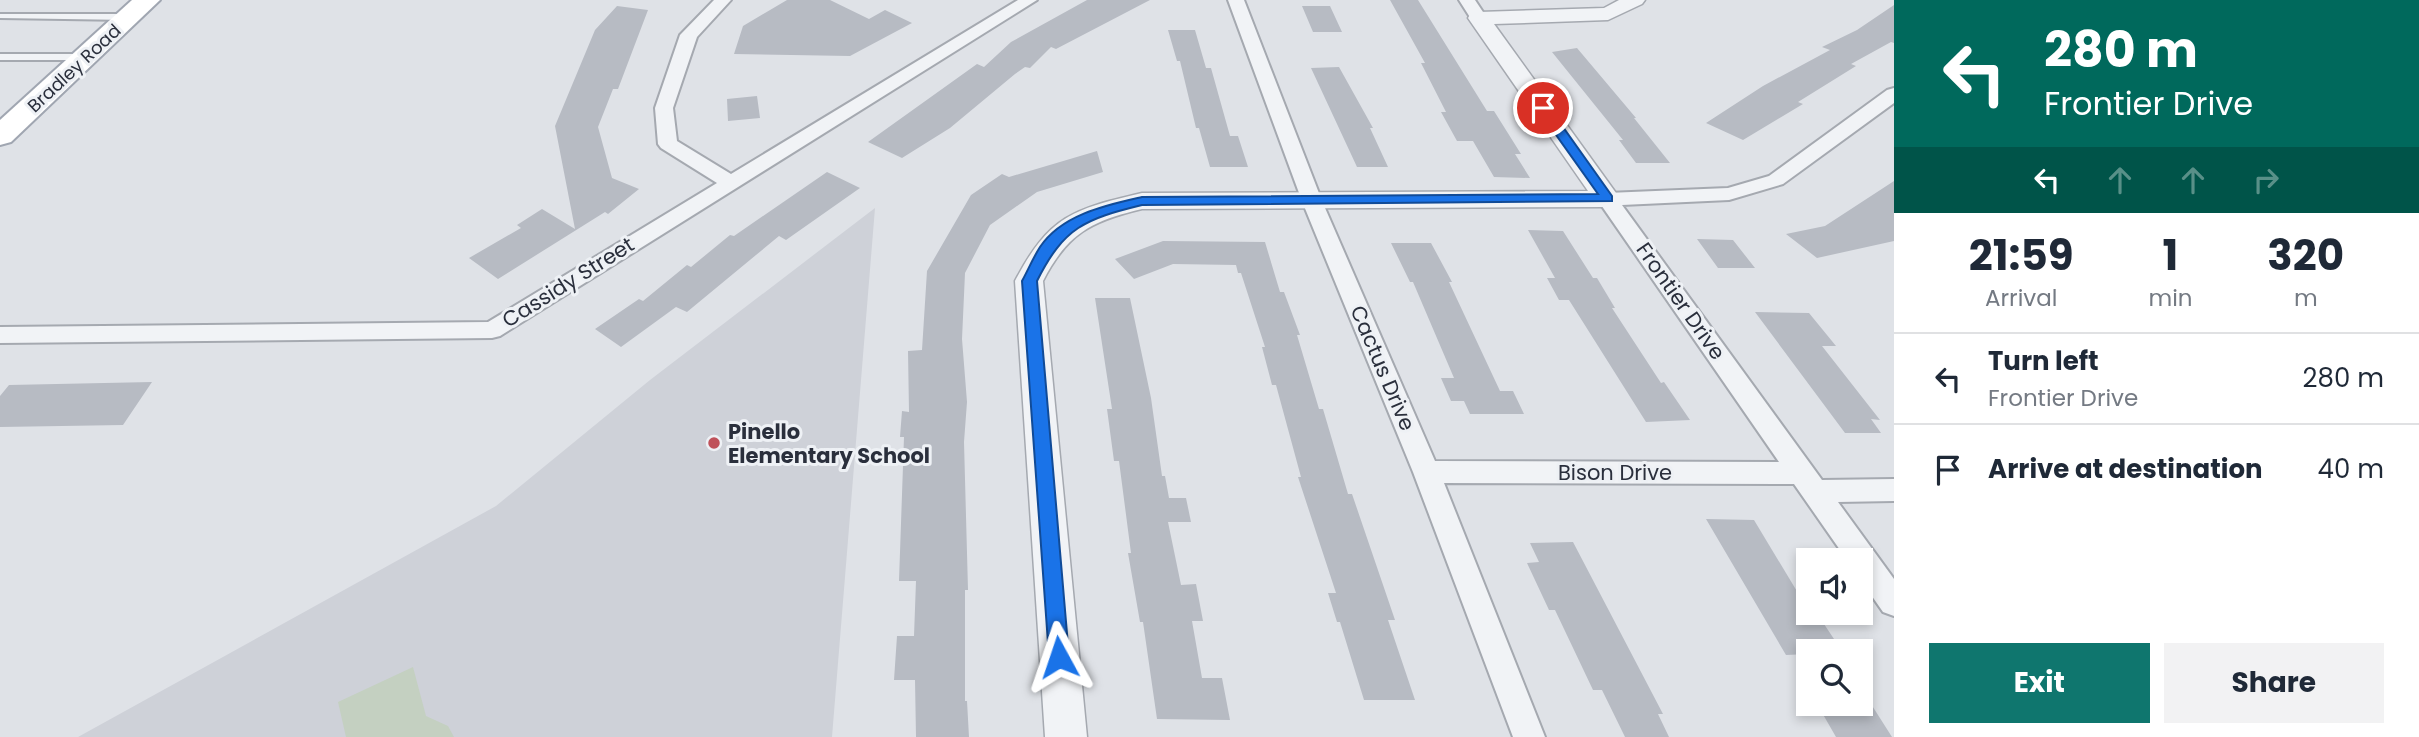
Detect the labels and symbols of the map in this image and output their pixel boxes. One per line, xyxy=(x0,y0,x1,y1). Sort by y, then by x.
street label: Bradley Road xyxy=(22,18,126,118)
pin xyxy=(1513,78,1573,138)
street label: Cassidy Street xyxy=(496,230,640,334)
street label: Frontier Drive xyxy=(1630,236,1732,366)
street label: Cactus Drive xyxy=(1344,301,1422,435)
place label: Pinello Elementary School xyxy=(728,417,930,470)
marker: Pinello Elementary School xyxy=(706,435,722,451)
street label: Bison Drive xyxy=(1558,458,1672,487)
position arrow xyxy=(1022,620,1096,694)

